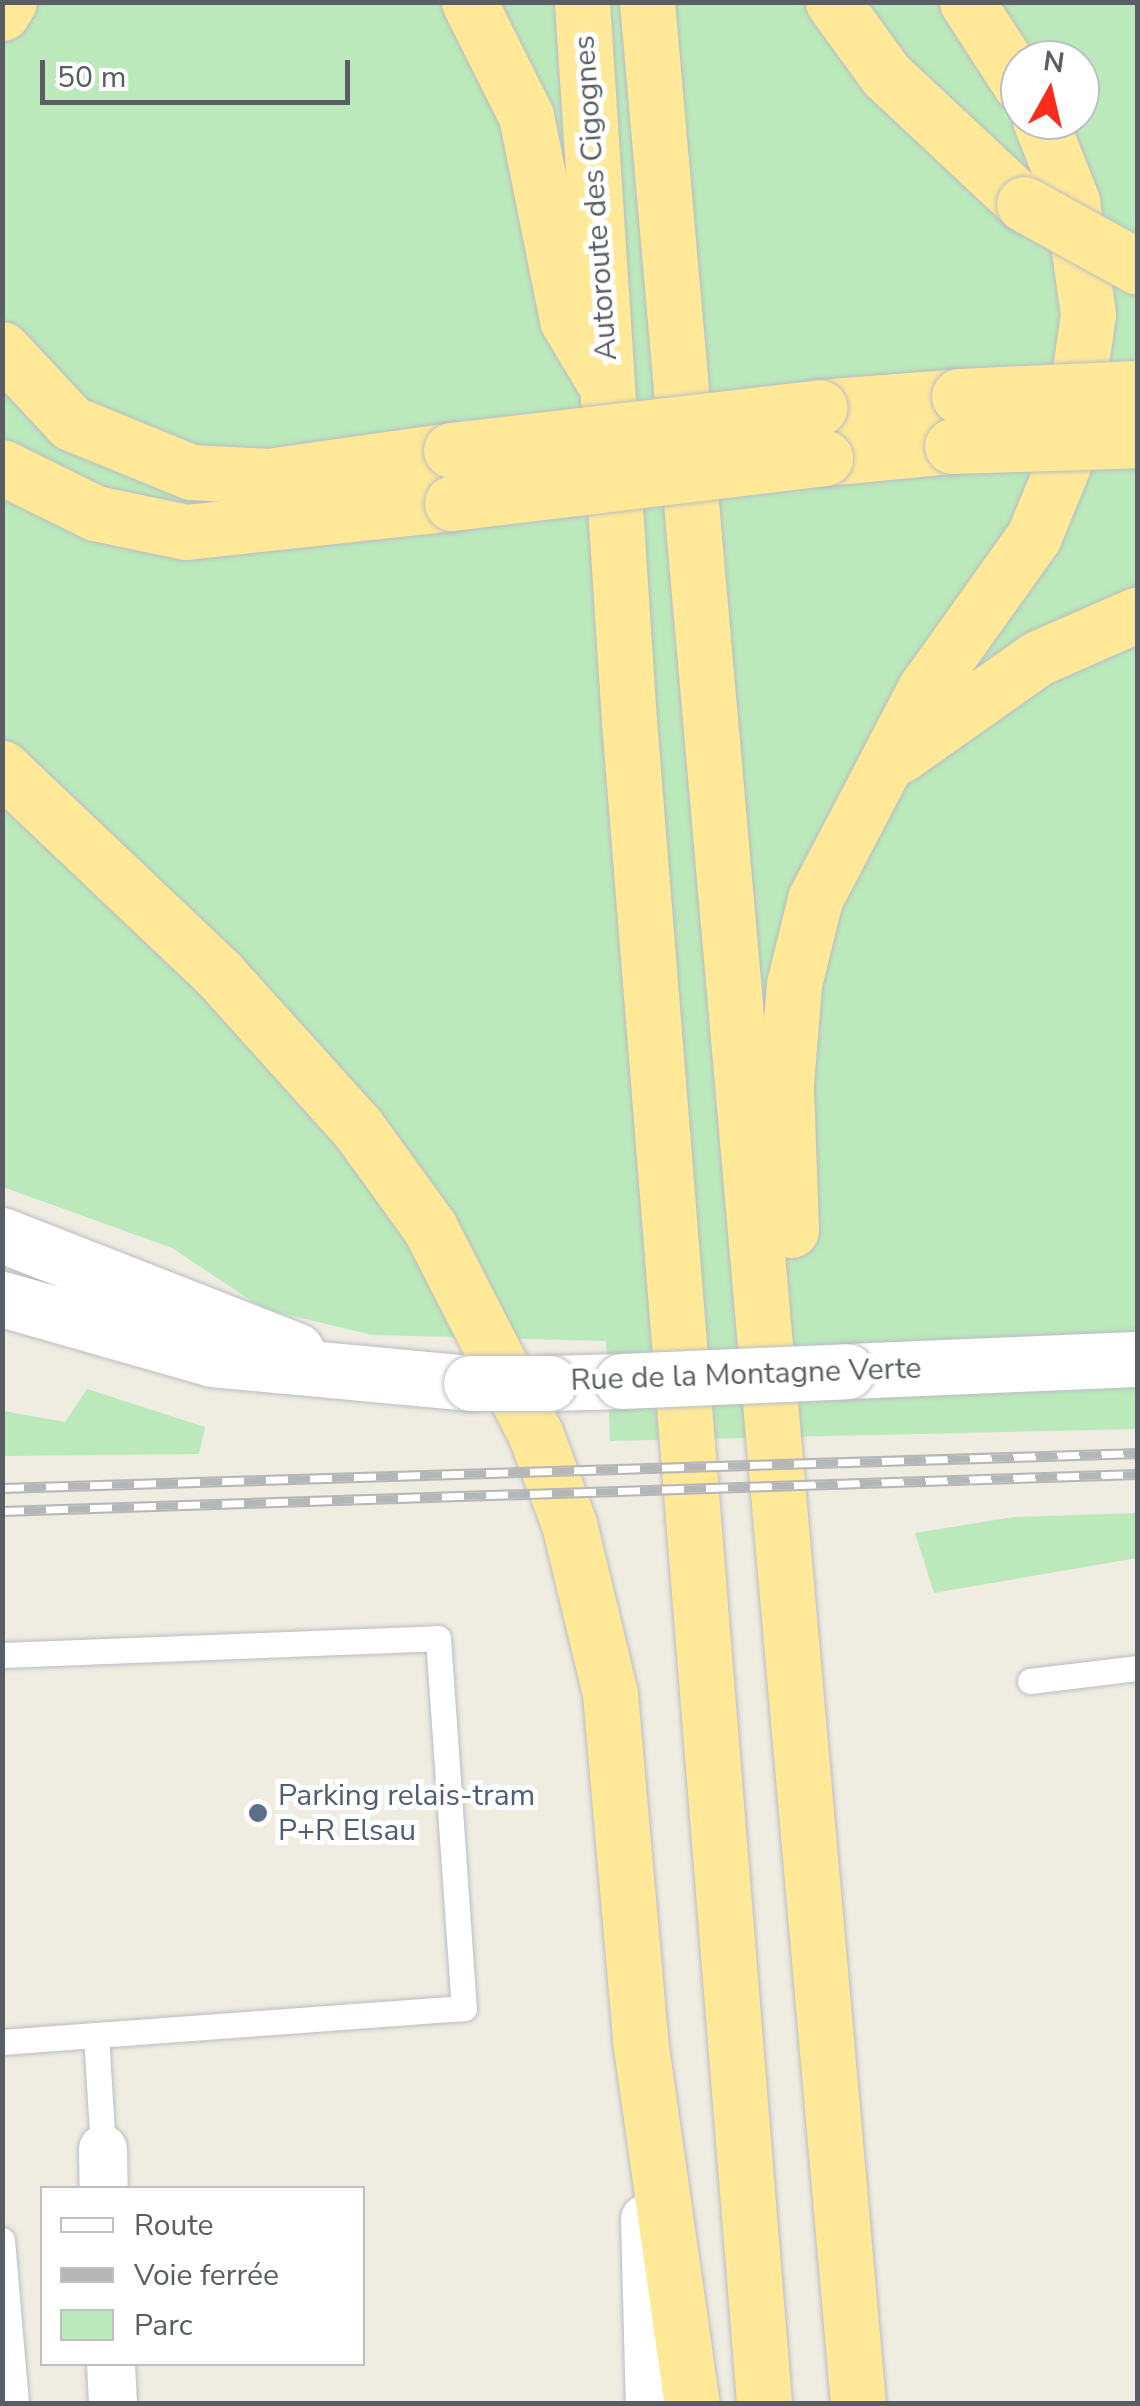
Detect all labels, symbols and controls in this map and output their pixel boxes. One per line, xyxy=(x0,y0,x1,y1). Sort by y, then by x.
street label: Autoroute des Cigognes xyxy=(567,34,625,362)
scale bar xyxy=(45,40,355,102)
north arrow xyxy=(1000,40,1100,140)
text: N xyxy=(1041,42,1067,83)
text: 50 m xyxy=(57,57,126,98)
street label: Rue de la Montagne Verte xyxy=(570,1351,922,1399)
place label: Parking relais-tram P+R Elsau xyxy=(278,1778,535,1848)
marker: Parking relais-tram P+R Elsau xyxy=(247,1802,269,1824)
legend xyxy=(40,2186,365,2366)
text: Route xyxy=(134,2205,214,2246)
text: Voie ferrée xyxy=(134,2255,279,2296)
text: Parc xyxy=(134,2305,193,2346)

